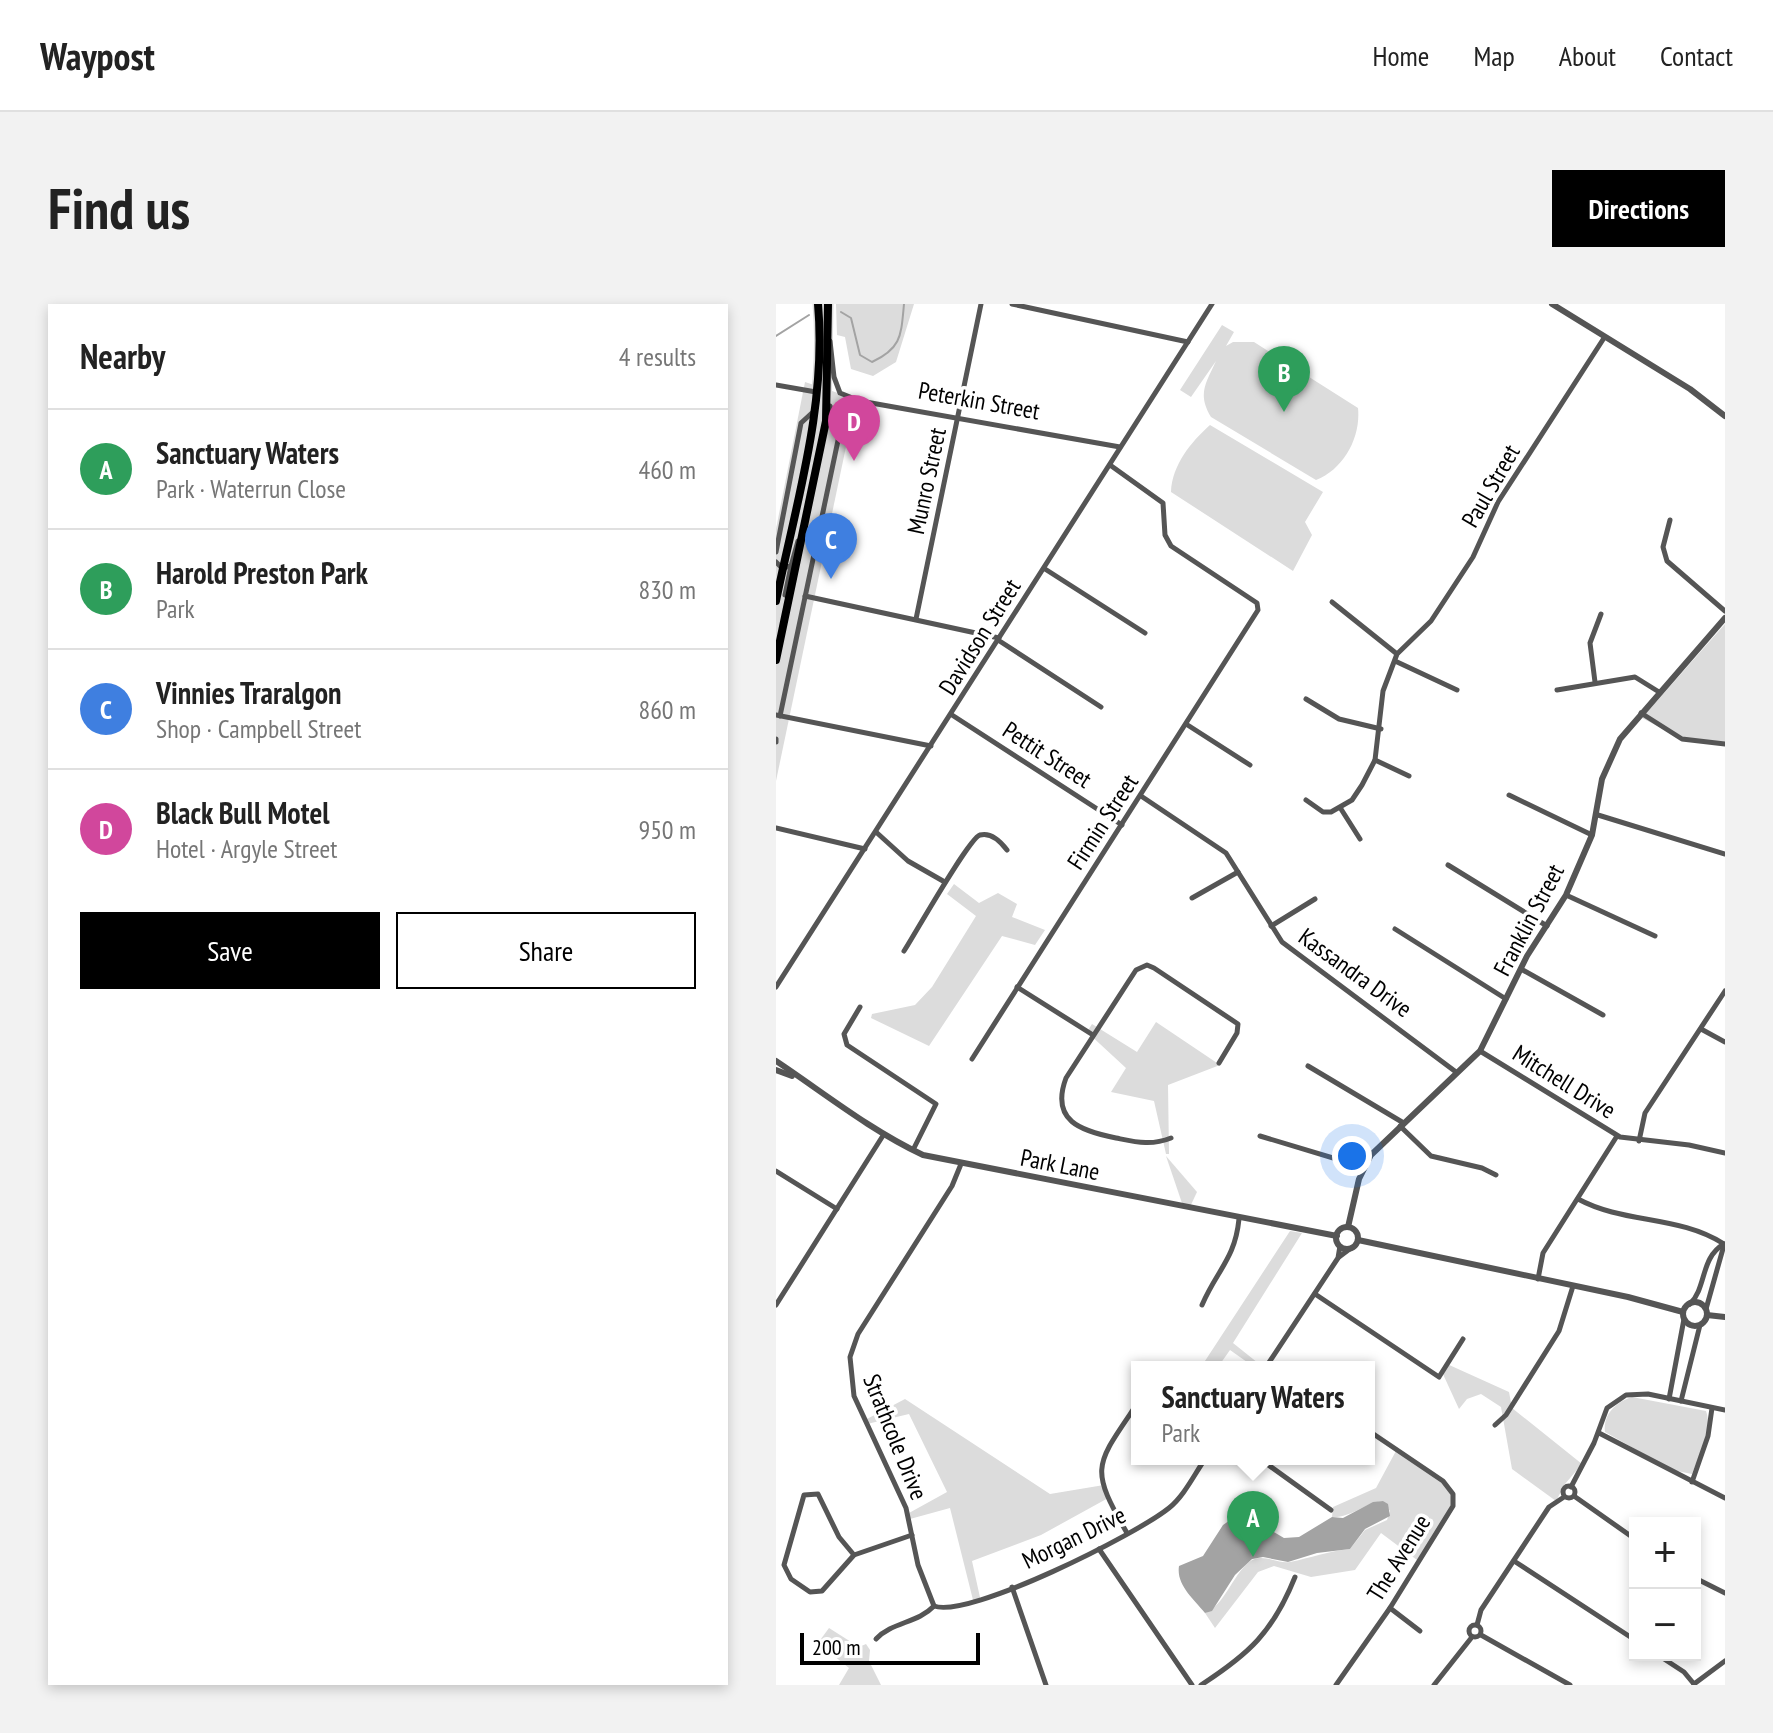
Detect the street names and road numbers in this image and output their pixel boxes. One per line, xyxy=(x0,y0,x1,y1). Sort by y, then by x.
street label: Peterkin Street xyxy=(916,375,1043,426)
street label: Munro Street xyxy=(900,424,953,537)
street label: Paul Street xyxy=(1455,438,1527,533)
street label: Davidson Street xyxy=(932,573,1028,700)
street label: Pettit Street xyxy=(997,714,1098,795)
street label: Firmin Street xyxy=(1060,768,1145,875)
street label: Franklin Street xyxy=(1486,858,1571,981)
street label: Kassandra Drive xyxy=(1293,921,1418,1024)
street label: Mitchell Drive xyxy=(1507,1038,1622,1125)
street label: Park Lane xyxy=(1018,1142,1102,1187)
street label: Strathcole Drive xyxy=(856,1369,935,1504)
street label: Morgan Drive xyxy=(1017,1499,1131,1576)
street label: The Avenue xyxy=(1360,1509,1437,1607)

